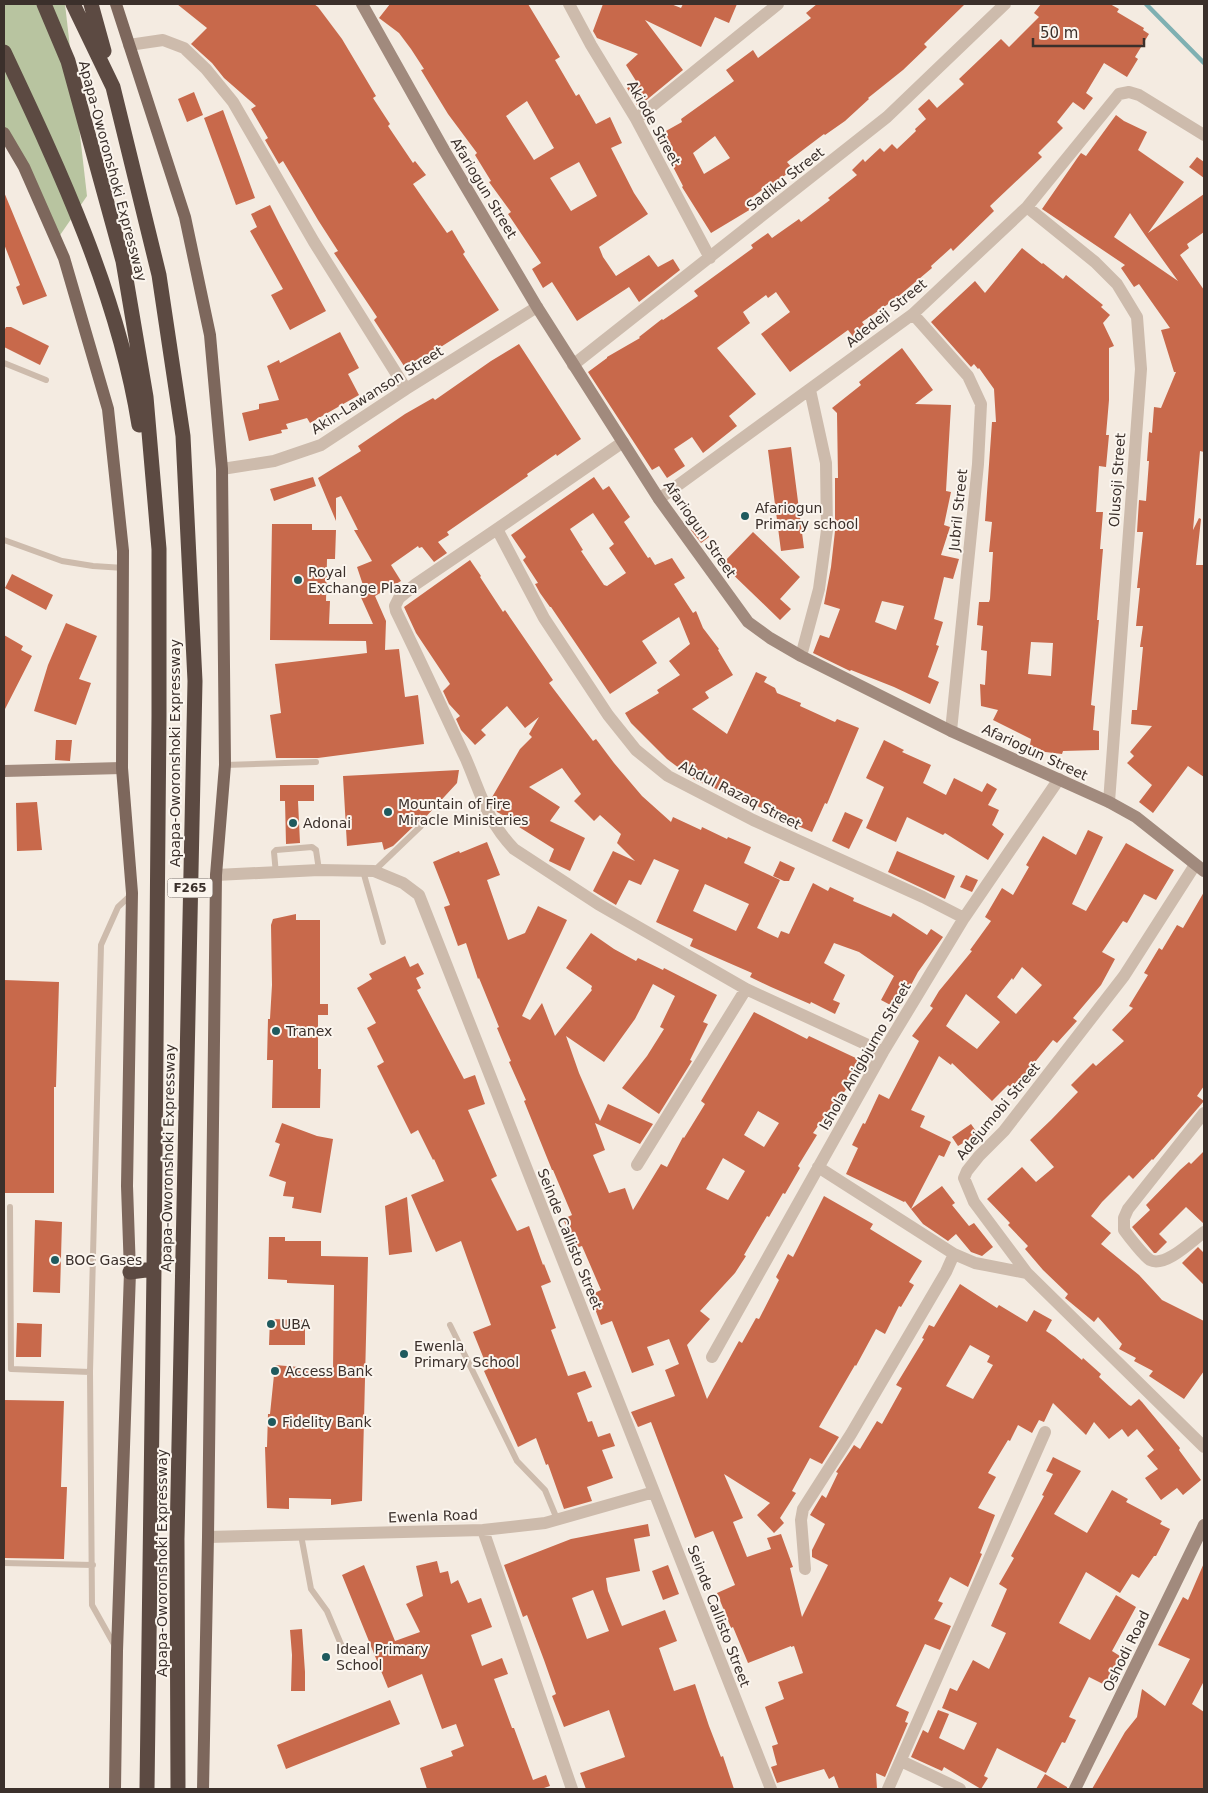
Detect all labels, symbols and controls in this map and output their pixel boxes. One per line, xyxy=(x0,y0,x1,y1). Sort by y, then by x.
scale bar xyxy=(1033,15,1144,47)
text: 50 m xyxy=(1040,24,1078,42)
street label: Apapa-Oworonshoki Expressway xyxy=(76,59,150,283)
street label: Akiode Street xyxy=(624,78,684,169)
street label: Afariogun Street xyxy=(448,135,521,242)
street label: Sadiku Street xyxy=(743,144,827,214)
street label: Adedeji Street xyxy=(842,275,930,350)
street label: Akin-Lawanson Street xyxy=(308,343,446,437)
street label: Olusoji Street xyxy=(1106,432,1128,528)
street label: Jubril Street xyxy=(946,468,970,553)
street label: Afariogun Street xyxy=(661,478,740,581)
place label: Afariogun Primary school xyxy=(755,500,858,532)
marker: Afariogun Primary school xyxy=(739,510,751,522)
place label: Royal Exchange Plaza xyxy=(308,564,418,596)
marker: Royal Exchange Plaza xyxy=(292,574,304,586)
street label: Apapa-Oworonshoki Expressway xyxy=(167,639,183,867)
street label: Afariogun Street xyxy=(980,721,1091,784)
street label: Abdul Razaq Street xyxy=(677,757,804,833)
place label: Mountain of Fire Miracle Ministeries xyxy=(398,796,529,828)
marker: Mountain of Fire Miracle Ministeries xyxy=(382,806,394,818)
place label: Adonai xyxy=(303,815,351,831)
marker: Adonai xyxy=(287,817,299,829)
road number: F265 xyxy=(168,878,212,898)
street label: Ishola Anigbjumo Street xyxy=(816,979,914,1133)
place label: Tranex xyxy=(285,1023,332,1039)
marker: Tranex xyxy=(270,1025,282,1037)
street label: Apapa-Oworonshoki Expressway xyxy=(158,1044,178,1272)
street label: Adejumobi Street xyxy=(953,1059,1044,1163)
street label: Seinde Callisto Street xyxy=(534,1166,606,1312)
place label: BOC Gases xyxy=(65,1252,142,1268)
marker: BOC Gases xyxy=(49,1254,61,1266)
place label: UBA xyxy=(281,1316,311,1332)
marker: UBA xyxy=(265,1318,277,1330)
place label: Ewenla Primary School xyxy=(414,1338,519,1370)
marker: Ewenla Primary School xyxy=(398,1348,410,1360)
place label: Access Bank xyxy=(285,1363,373,1379)
marker: Access Bank xyxy=(269,1365,281,1377)
place label: Fidelity Bank xyxy=(282,1414,372,1430)
marker: Fidelity Bank xyxy=(266,1416,278,1428)
street label: Apapa-Oworonshoki Expressway xyxy=(154,1449,170,1677)
street label: Ewenla Road xyxy=(388,1506,478,1526)
street label: Seinde Callisto Street xyxy=(685,1543,754,1690)
street label: Oshodi Road xyxy=(1099,1608,1153,1694)
place label: Ideal Primary School xyxy=(336,1641,429,1673)
marker: Ideal Primary School xyxy=(320,1651,332,1663)

